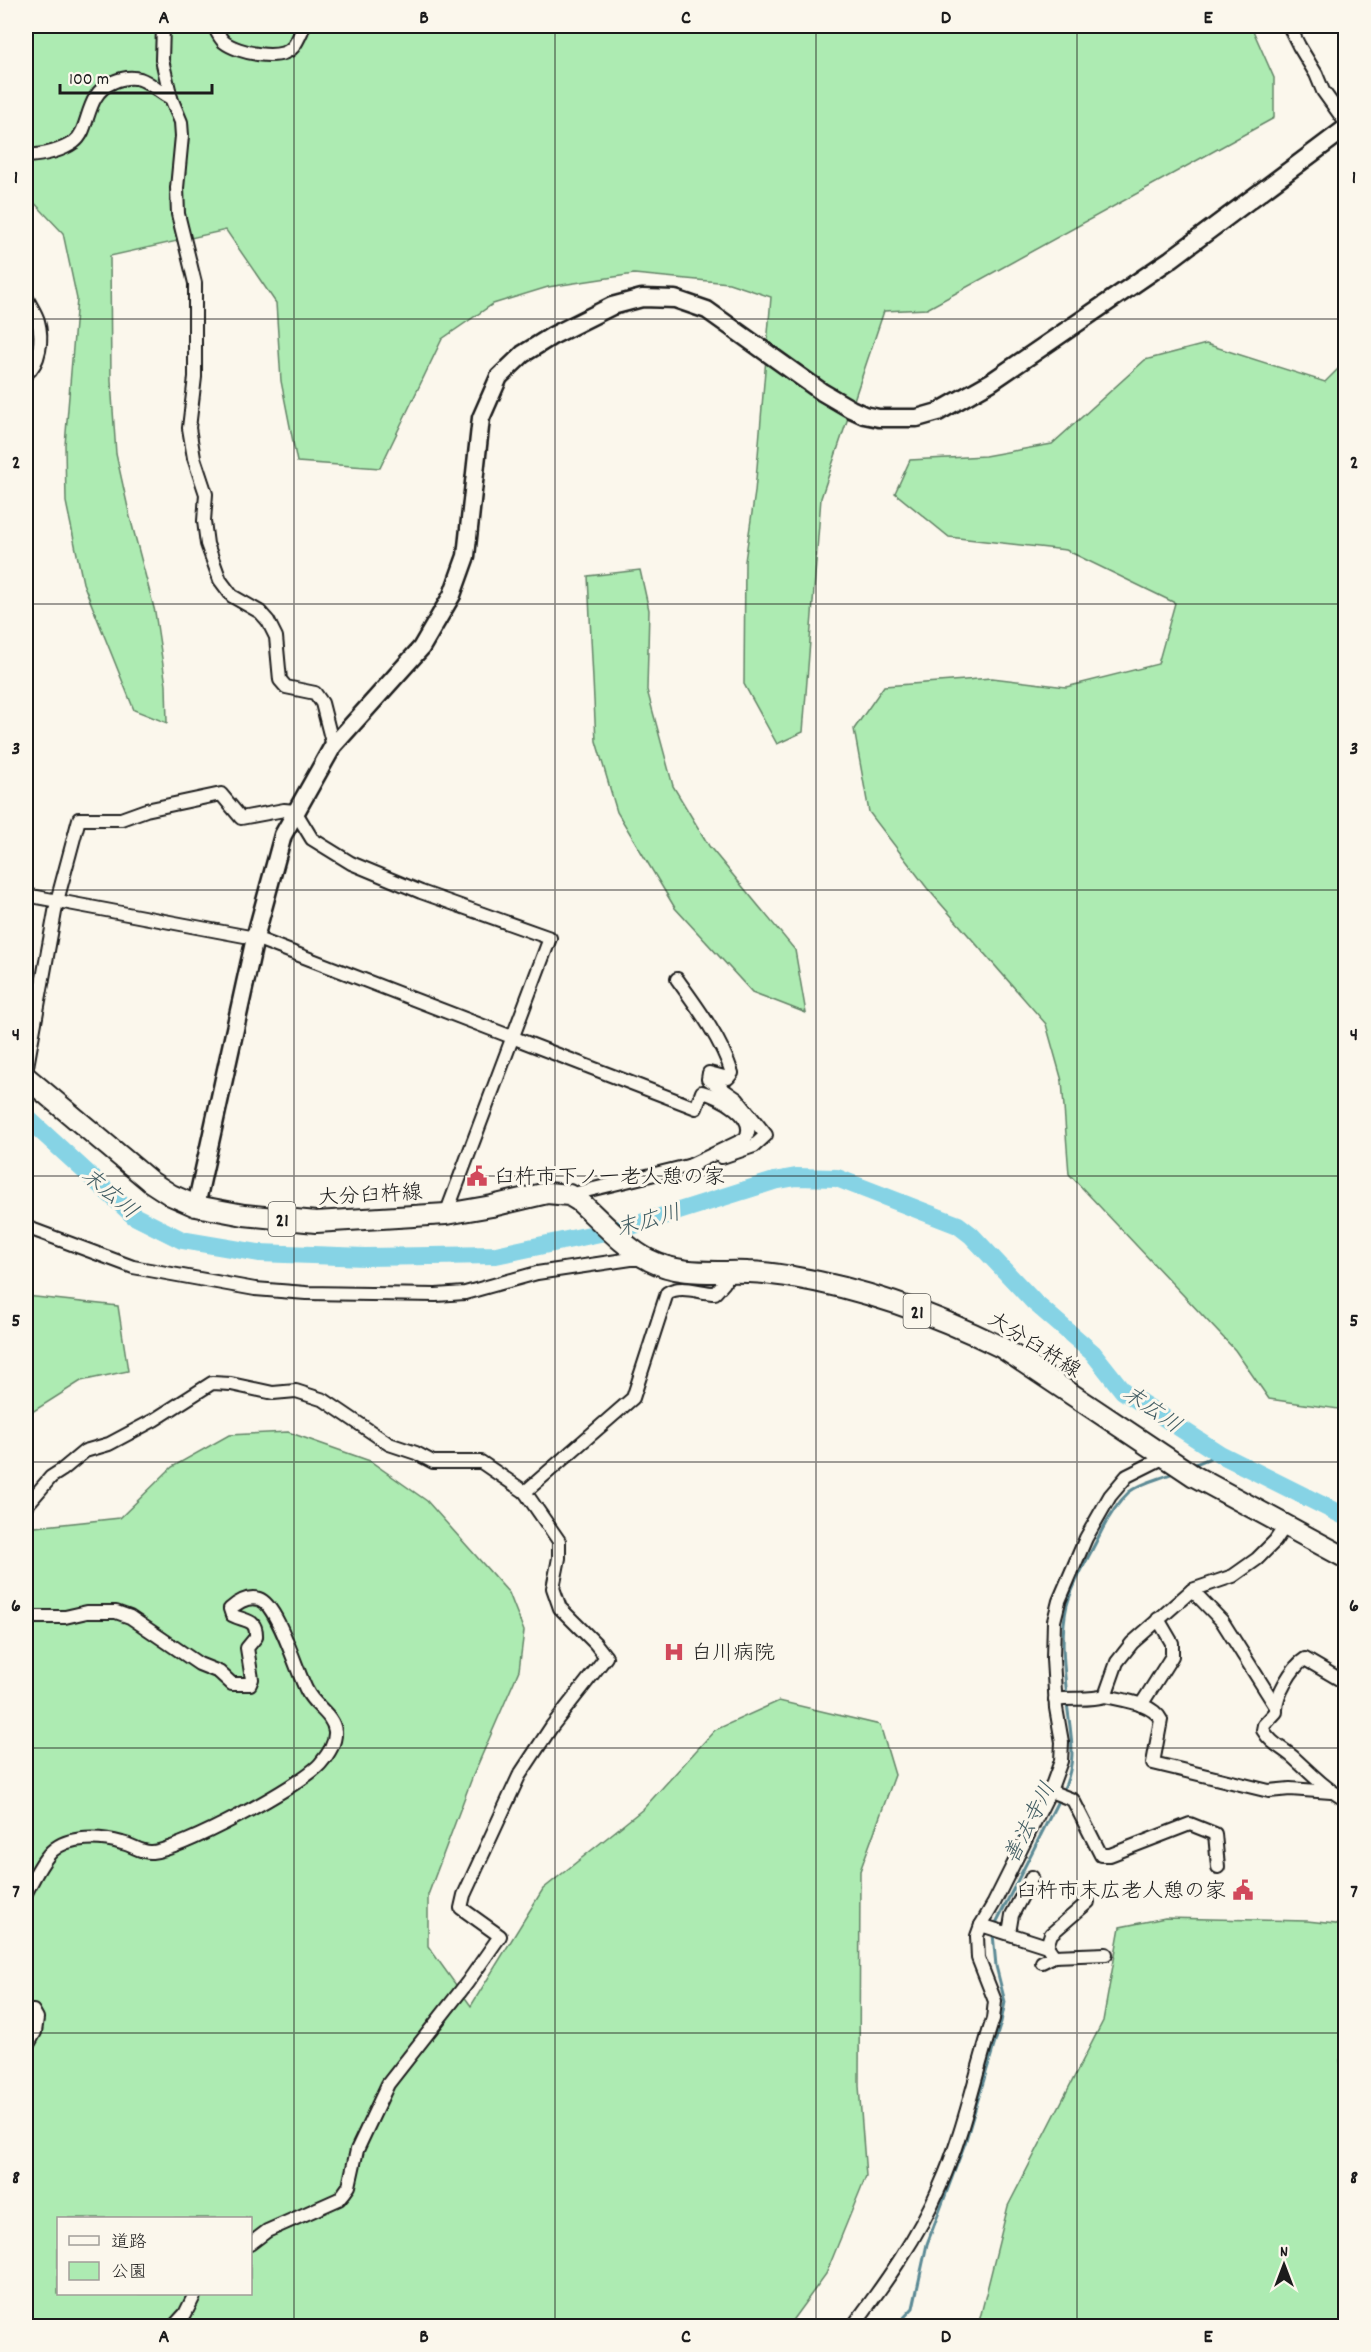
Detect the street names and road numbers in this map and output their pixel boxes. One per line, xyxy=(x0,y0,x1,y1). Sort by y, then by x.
street label: 大分臼杵線 xyxy=(317,1179,423,1215)
road number: 21 xyxy=(268,1202,296,1236)
road number: 21 xyxy=(904,1294,930,1328)
street label: 大分臼杵線 xyxy=(981,1306,1086,1387)

